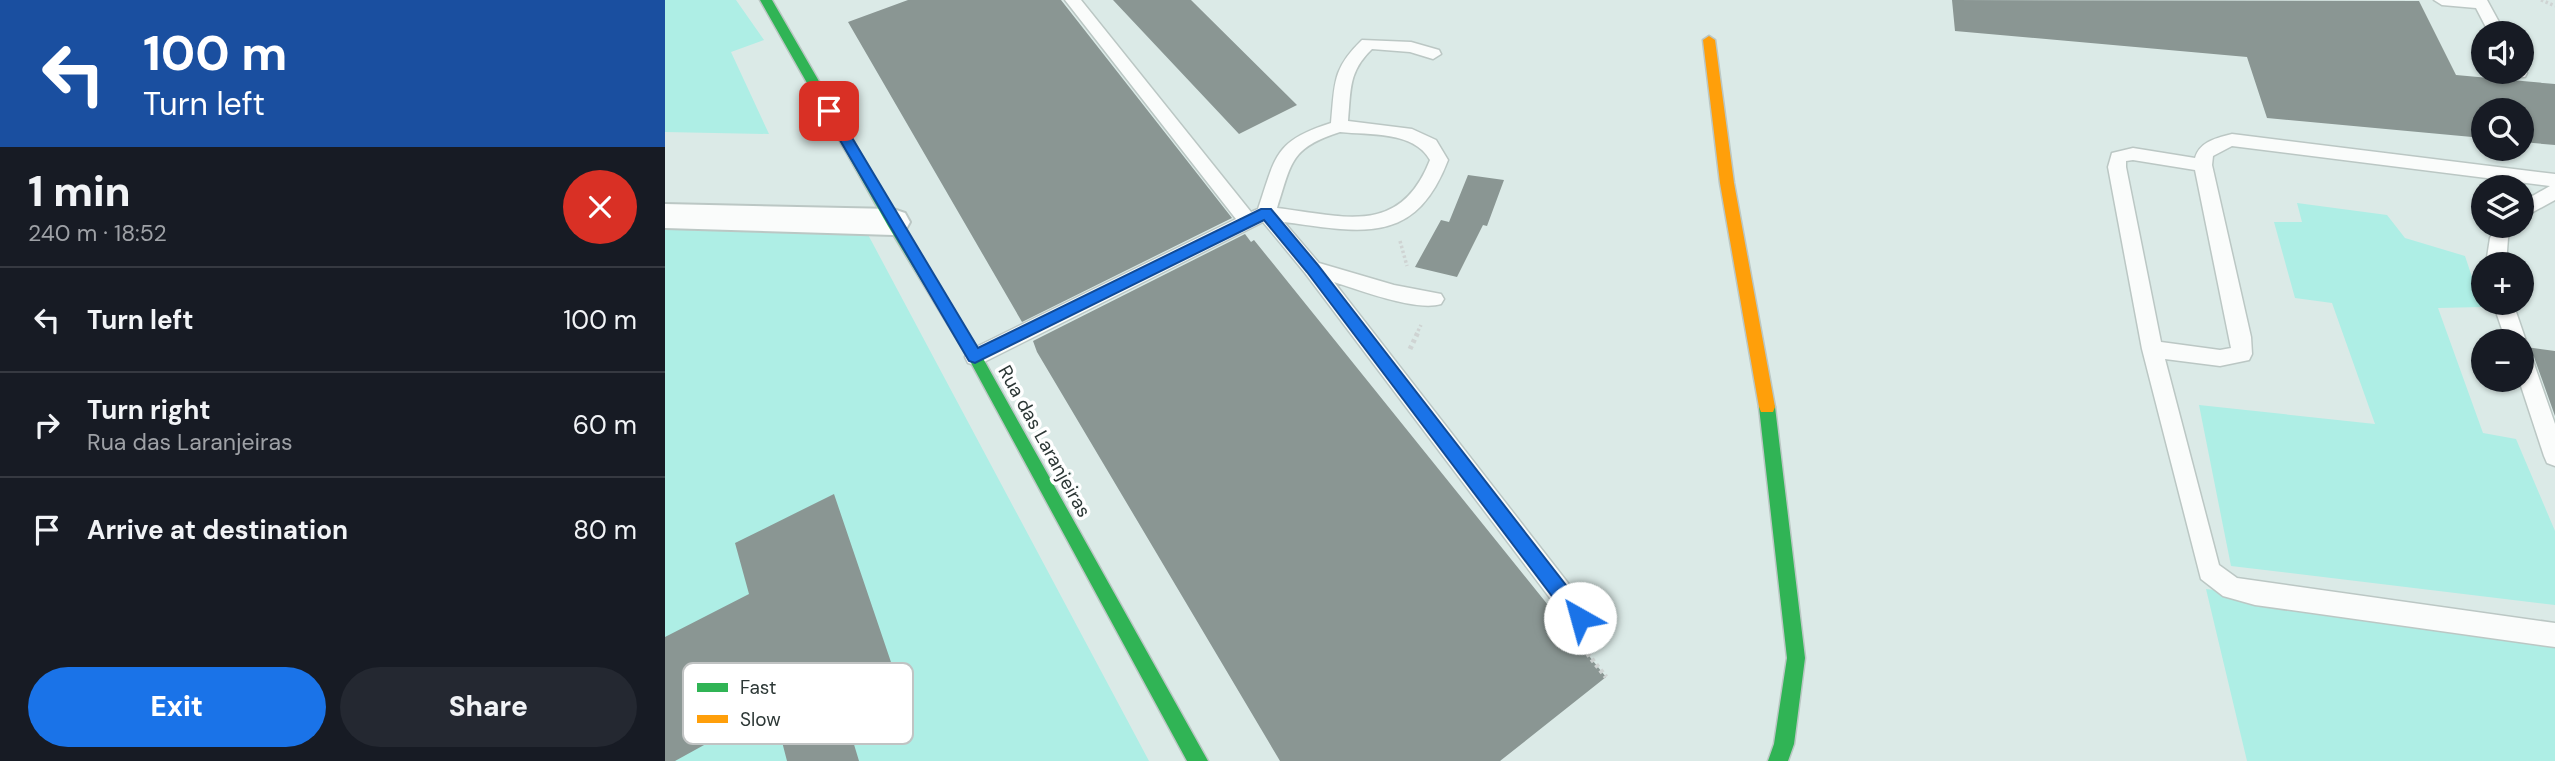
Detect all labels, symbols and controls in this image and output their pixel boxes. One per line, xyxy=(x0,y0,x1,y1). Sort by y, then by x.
text: 100 m xyxy=(143,21,287,85)
map controls xyxy=(2471,21,2534,392)
button: sound xyxy=(2471,21,2534,84)
icon: left xyxy=(28,28,119,119)
pin xyxy=(799,81,859,141)
text: Turn left xyxy=(143,83,265,125)
icon: arrive xyxy=(810,92,848,130)
button: search xyxy=(2471,98,2534,161)
text: 1 min xyxy=(28,164,131,219)
button: close xyxy=(563,170,637,244)
button: layers xyxy=(2471,175,2534,238)
text: 240 m · 18:52 xyxy=(28,218,167,248)
button: + xyxy=(2471,252,2534,315)
icon: left xyxy=(28,301,66,339)
text: Turn left xyxy=(87,303,194,337)
text: 100 m xyxy=(563,303,637,337)
button: − xyxy=(2471,329,2534,392)
street label: Rua das Laranjeiras xyxy=(992,361,1097,522)
text: Turn right xyxy=(87,393,211,427)
icon: right xyxy=(28,406,66,444)
text: 60 m xyxy=(573,408,637,442)
text: Rua das Laranjeiras xyxy=(87,427,293,457)
icon: arrive xyxy=(28,511,66,549)
text: Arrive at destination xyxy=(87,513,348,547)
text: 80 m xyxy=(573,513,637,547)
position arrow xyxy=(1543,581,1617,655)
legend xyxy=(683,663,913,744)
button: Exit xyxy=(28,667,326,747)
button: Share xyxy=(340,667,637,747)
text: Fast xyxy=(740,675,776,700)
text: Slow xyxy=(740,707,781,732)

